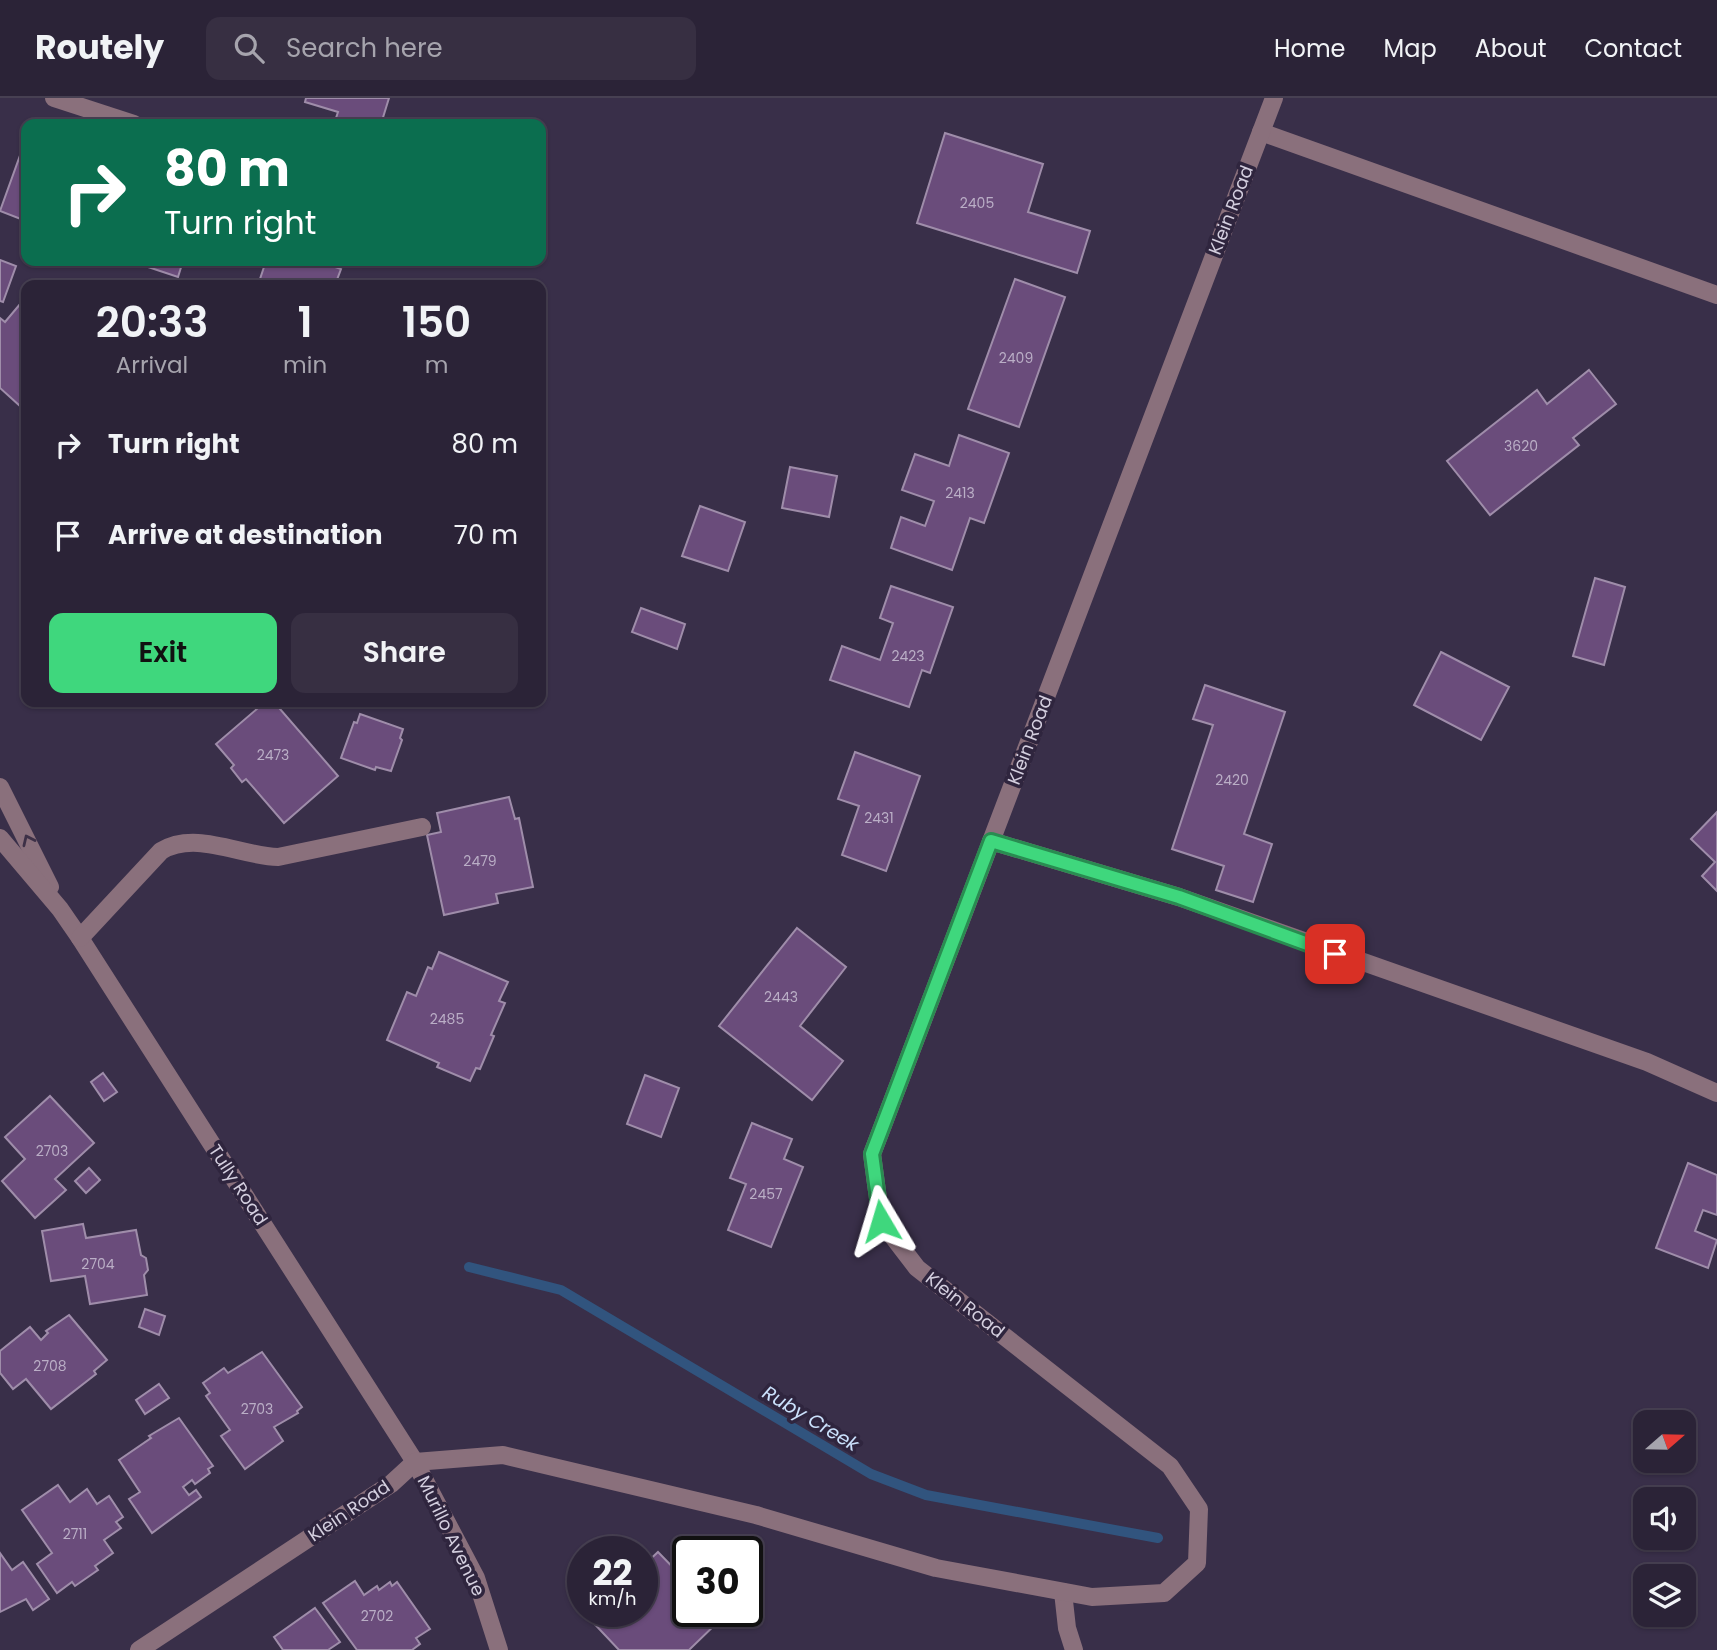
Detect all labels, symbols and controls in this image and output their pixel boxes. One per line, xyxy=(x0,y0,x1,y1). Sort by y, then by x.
search box xyxy=(206,17,696,80)
text: Routely xyxy=(35,24,164,71)
icon: search xyxy=(230,29,268,67)
text: Search here xyxy=(286,30,443,66)
text: Home xyxy=(1274,32,1346,65)
text: Map xyxy=(1384,32,1437,65)
text: About xyxy=(1475,32,1546,65)
text: Contact xyxy=(1584,32,1682,65)
text: 80 m xyxy=(164,135,290,203)
icon: right xyxy=(49,147,140,238)
street label: Klein Road xyxy=(1202,161,1259,258)
house number: 2405 xyxy=(960,193,994,213)
text: Turn right xyxy=(164,200,316,245)
text: 20:33 xyxy=(96,293,208,352)
text: 1 xyxy=(297,293,313,352)
text: 150 xyxy=(402,293,471,352)
house number: 2409 xyxy=(999,348,1033,368)
text: Arrival xyxy=(116,349,188,381)
text: min xyxy=(283,349,327,381)
text: m xyxy=(425,349,448,381)
icon: right xyxy=(49,426,87,464)
text: Turn right xyxy=(108,426,240,462)
text: 80 m xyxy=(452,426,518,462)
house number: 3620 xyxy=(1504,436,1538,456)
house number: 2413 xyxy=(945,483,975,503)
icon: arrive xyxy=(49,517,87,555)
text: Arrive at destination xyxy=(108,517,383,553)
text: 70 m xyxy=(454,517,518,553)
button: Exit xyxy=(49,613,277,693)
button: Share xyxy=(291,613,518,693)
house number: 2423 xyxy=(891,646,925,666)
street label: Klein Road xyxy=(1001,691,1058,788)
house number: 2473 xyxy=(257,745,289,765)
house number: 2420 xyxy=(1215,770,1249,790)
house number: 2431 xyxy=(864,808,894,828)
one-way arrow xyxy=(22,835,36,847)
house number: 2479 xyxy=(463,851,497,871)
pin xyxy=(1305,924,1365,984)
icon: arrive xyxy=(1316,935,1354,973)
house number: 2443 xyxy=(764,987,798,1007)
house number: 2485 xyxy=(430,1009,464,1029)
street label: Tully Road xyxy=(203,1139,274,1230)
house number: 2703 xyxy=(36,1141,68,1161)
house number: 2457 xyxy=(749,1184,783,1204)
position arrow xyxy=(844,1184,918,1258)
house number: 2704 xyxy=(81,1254,115,1274)
street label: Klein Road xyxy=(921,1266,1010,1343)
house number: 2708 xyxy=(33,1356,67,1376)
water label: Ruby Creek xyxy=(757,1379,865,1458)
house number: 2703 xyxy=(241,1399,273,1419)
north arrow xyxy=(1633,1410,1696,1474)
map controls xyxy=(1633,1410,1696,1627)
street label: Murillo Avenue xyxy=(412,1471,491,1600)
street label: Klein Road xyxy=(303,1474,395,1547)
button: sound xyxy=(1633,1487,1696,1550)
house number: 2711 xyxy=(63,1524,87,1544)
speed limit sign: 30 xyxy=(672,1536,763,1627)
text: 22 xyxy=(593,1548,632,1597)
button: layers xyxy=(1633,1564,1696,1627)
text: km/h xyxy=(589,1586,636,1611)
house number: 2702 xyxy=(361,1606,393,1626)

